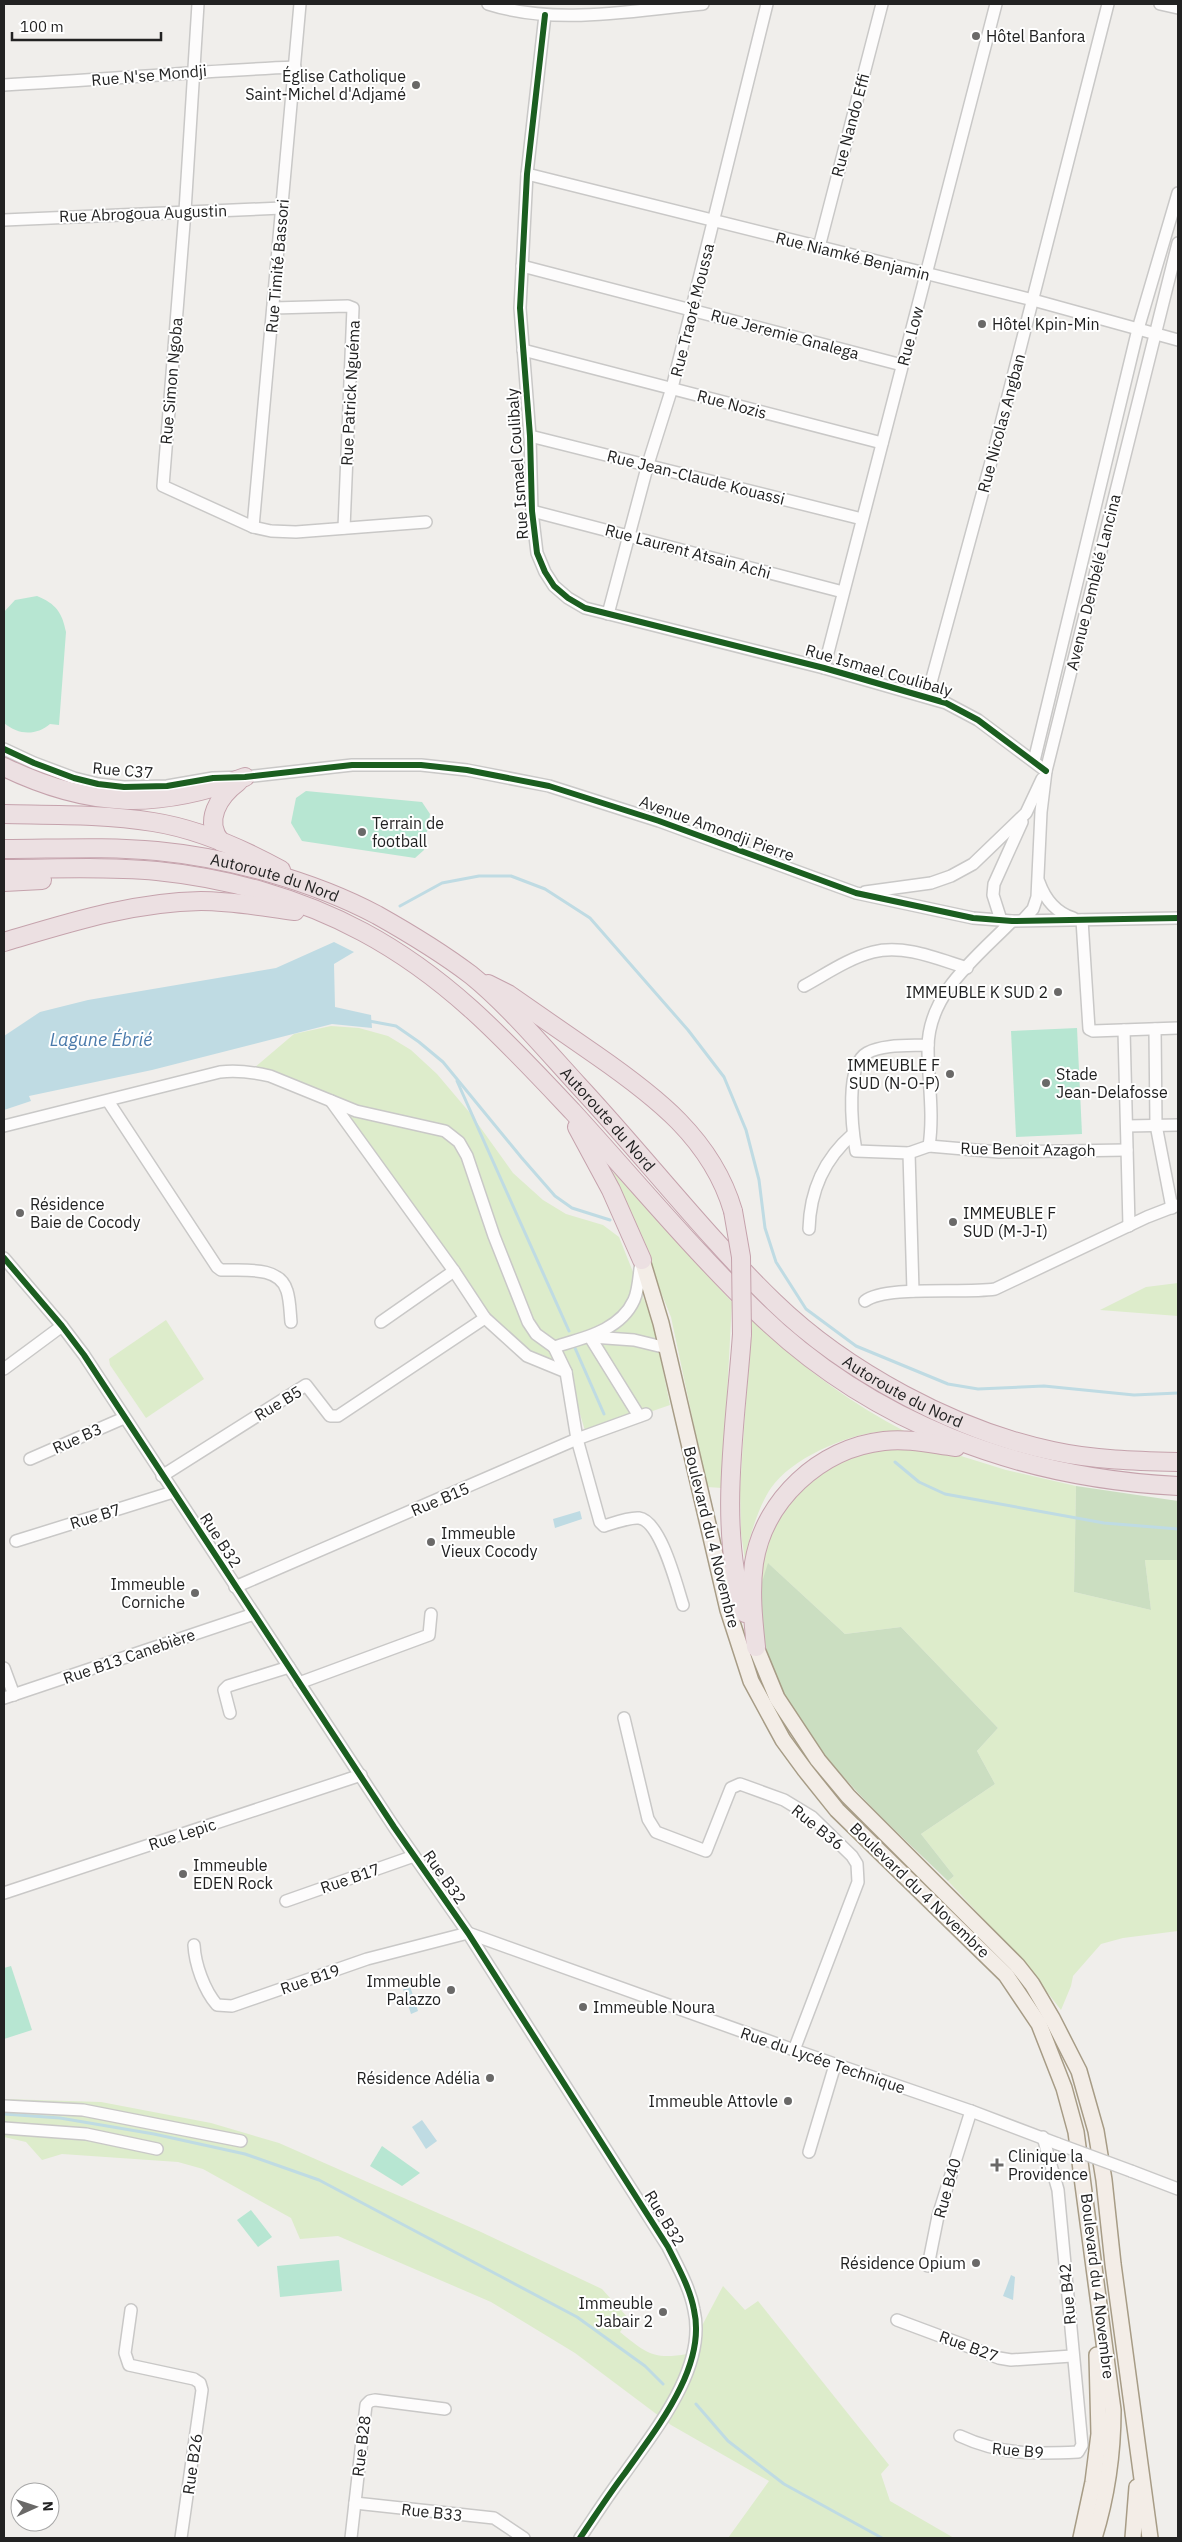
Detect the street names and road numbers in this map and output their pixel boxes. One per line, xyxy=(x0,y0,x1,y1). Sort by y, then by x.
street label: Rue N'se Mondji xyxy=(90,60,208,90)
street label: Rue Nando Effi xyxy=(827,71,873,179)
street label: Rue Timité Bassori xyxy=(261,198,293,334)
street label: Rue Abrogoua Augustin xyxy=(59,200,227,226)
street label: Rue Niamké Benjamin xyxy=(774,227,932,285)
street label: Rue Traoré Moussa xyxy=(666,241,718,379)
street label: Rue Low xyxy=(892,304,928,368)
street label: Rue Jeremie Gnalega xyxy=(709,305,862,364)
street label: Rue Simon Ngoba xyxy=(155,316,187,445)
street label: Rue Patrick Nguéma xyxy=(336,319,364,466)
street label: Rue Nicolas Angban xyxy=(973,351,1029,495)
street label: Rue Nozis xyxy=(695,385,769,423)
street label: Rue Ismael Coulibaly xyxy=(502,388,532,540)
street label: Rue Jean-Claude Kouassi xyxy=(605,445,787,509)
street label: Avenue Dembélé Lancina xyxy=(1061,491,1125,672)
street label: Rue Laurent Atsain Achi xyxy=(603,519,773,583)
street label: Rue Ismael Coulibaly xyxy=(803,639,955,701)
street label: Rue C37 xyxy=(92,757,154,783)
street label: Avenue Amondji Pierre xyxy=(637,791,797,865)
street label: Autoroute du Nord xyxy=(209,849,342,906)
street label: Autoroute du Nord xyxy=(556,1063,660,1175)
street label: Rue Benoit Azagoh xyxy=(960,1138,1096,1160)
street label: Autoroute du Nord xyxy=(839,1351,966,1432)
street label: Rue B5 xyxy=(251,1381,305,1425)
street label: Rue B3 xyxy=(49,1418,105,1458)
street label: Boulevard du 4 Novembre xyxy=(680,1444,744,1630)
street label: Rue B15 xyxy=(408,1478,472,1520)
street label: Rue B7 xyxy=(67,1499,123,1533)
street label: Rue B32 xyxy=(196,1509,246,1571)
street label: Rue B13 Canebière xyxy=(60,1624,198,1688)
street label: Rue B36 xyxy=(788,1800,848,1854)
street label: Rue Lepic xyxy=(146,1814,218,1854)
street label: Boulevard du 4 Novembre xyxy=(846,1818,994,1962)
street label: Rue B32 xyxy=(419,1846,471,1908)
street label: Rue B17 xyxy=(318,1859,382,1897)
street label: Rue B19 xyxy=(278,1960,342,1998)
street label: Rue du Lycée Technique xyxy=(738,2022,908,2098)
street label: Rue B40 xyxy=(929,2156,965,2220)
street label: Rue B32 xyxy=(641,2186,689,2250)
street label: Boulevard du 4 Novembre xyxy=(1077,2192,1119,2380)
street label: Rue B42 xyxy=(1054,2262,1080,2326)
street label: Rue B27 xyxy=(937,2326,1001,2366)
street label: Rue B28 xyxy=(347,2414,375,2478)
street label: Rue B26 xyxy=(178,2432,206,2496)
street label: Rue B9 xyxy=(991,2438,1045,2462)
street label: Rue B33 xyxy=(400,2499,464,2525)

